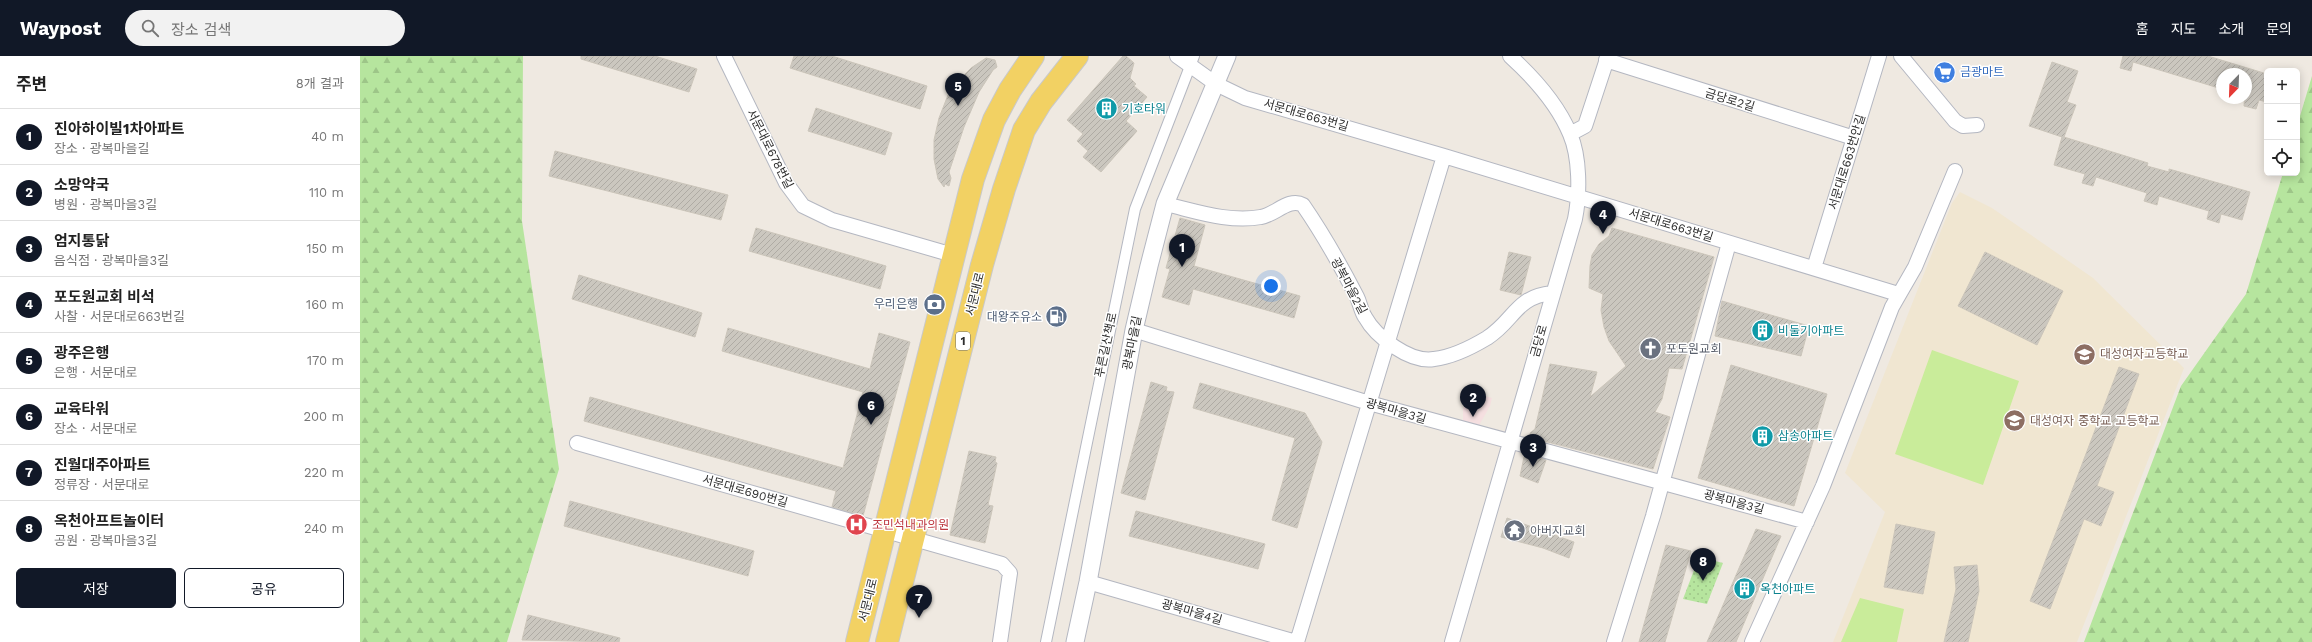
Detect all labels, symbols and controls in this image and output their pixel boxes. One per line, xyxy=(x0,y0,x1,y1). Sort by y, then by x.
search box xyxy=(125,10,405,46)
text: Waypost xyxy=(20,17,101,40)
icon: search xyxy=(139,17,161,39)
text: 장소 검색 xyxy=(171,21,231,39)
text: 홈 xyxy=(2136,21,2149,37)
text: 지도 xyxy=(2171,21,2196,37)
text: 소개 xyxy=(2218,21,2244,37)
text: 문의 xyxy=(2266,21,2292,37)
supermarket icon: 금광마트 xyxy=(1931,59,1957,85)
place label: 금광마트 xyxy=(1960,65,2004,79)
north arrow xyxy=(2216,68,2252,104)
map controls xyxy=(2264,68,2300,176)
button: + xyxy=(2264,68,2300,104)
pin: 5 xyxy=(945,73,971,106)
text: 주변 xyxy=(16,74,47,94)
text: 8개 결과 xyxy=(296,76,344,91)
street label: 금당로2길 xyxy=(1703,86,1757,114)
building icon: 기호타워 xyxy=(1094,96,1120,122)
street label: 서문대로663번길 xyxy=(1262,96,1350,134)
place label: 기호타워 xyxy=(1122,102,1166,116)
button: − xyxy=(2264,104,2300,140)
street label: 서문대로678번길 xyxy=(744,107,796,191)
street label: 서문대로663번안길 xyxy=(1826,113,1868,211)
text: 진아하이빌1차아파트 xyxy=(54,120,185,138)
text: 1 xyxy=(26,129,32,144)
text: 40 m xyxy=(311,129,344,144)
button: locate xyxy=(2264,140,2300,176)
text: 장소 · 광복마을길 xyxy=(54,141,150,156)
text: 소망약국 xyxy=(54,176,109,194)
text: 2 xyxy=(25,185,33,200)
text: 110 m xyxy=(309,185,344,200)
text: 병원 · 광복마을3길 xyxy=(54,197,157,212)
pin: 4 xyxy=(1590,201,1616,234)
street label: 서문대로663번길 xyxy=(1627,205,1715,245)
text: 엄지통닭 xyxy=(54,232,109,250)
pin: 1 xyxy=(1169,234,1195,267)
text: 3 xyxy=(25,241,33,256)
text: 150 m xyxy=(306,241,344,256)
text: 음식점 · 광복마을3길 xyxy=(54,253,169,268)
street label: 광복마을2길 xyxy=(1328,255,1370,317)
street label: 서문대로 xyxy=(963,271,987,317)
your location xyxy=(1261,276,1281,296)
text: 포도원교회 비석 xyxy=(54,288,155,306)
bank icon: 우리은행 xyxy=(921,291,947,317)
text: 4 xyxy=(25,297,33,312)
text: 160 m xyxy=(306,297,344,312)
place label: 우리은행 xyxy=(874,297,918,311)
fuel station icon: 대왕주유소 xyxy=(1044,304,1070,330)
text: 사찰 · 서문대로663번길 xyxy=(54,309,185,324)
place label: 대왕주유소 xyxy=(987,310,1042,324)
street label: 푸른길산책로 xyxy=(1092,311,1120,379)
street label: 광복마을길 xyxy=(1120,315,1144,371)
building icon: 비둘기아파트 xyxy=(1749,318,1775,344)
street label: 금당로 xyxy=(1528,323,1550,359)
place label: 비둘기아파트 xyxy=(1778,324,1844,338)
road number: 1 xyxy=(956,332,970,350)
church icon: 포도원교회 xyxy=(1638,336,1664,362)
school or university icon: 대성여자고등학교 xyxy=(2071,341,2097,367)
place label: 포도원교회 xyxy=(1666,342,1721,356)
text: 광주은행 xyxy=(54,344,109,362)
place label: 대성여자고등학교 xyxy=(2100,347,2188,361)
text: 5 xyxy=(25,353,33,368)
text: 170 m xyxy=(307,353,344,368)
text: 은행 · 서문대로 xyxy=(54,365,138,380)
pin: 2 xyxy=(1460,384,1486,417)
pin: 6 xyxy=(858,392,884,425)
street label: 광복마을3길 xyxy=(1364,396,1428,426)
text: 교육타워 xyxy=(54,400,109,418)
school or university icon: 대성여자 중학교 고등학교 xyxy=(2002,408,2028,434)
text: 6 xyxy=(25,409,33,424)
text: 200 m xyxy=(303,409,344,424)
place label: 대성여자 중학교 고등학교 xyxy=(2030,414,2160,428)
text: 장소 · 서문대로 xyxy=(54,421,138,436)
building icon: 삼송아파트 xyxy=(1750,423,1776,449)
place label: 삼송아파트 xyxy=(1778,429,1833,443)
pin: 3 xyxy=(1520,434,1546,467)
text: 진월대주아파트 xyxy=(54,456,151,474)
text: 7 xyxy=(25,465,33,480)
text: 220 m xyxy=(304,465,344,480)
street label: 서문대로690번길 xyxy=(701,472,789,510)
text: 정류장 · 서문대로 xyxy=(54,477,150,492)
street label: 광복마을3길 xyxy=(1702,487,1766,517)
text: 옥천아프트놀이터 xyxy=(54,512,164,530)
hospital icon: 조민석내과의원 xyxy=(844,512,870,538)
place label: 조민석내과의원 xyxy=(872,518,949,532)
temple icon: 아버지교회 xyxy=(1501,518,1527,544)
text: 8 xyxy=(25,521,33,536)
text: 240 m xyxy=(304,521,344,536)
place label: 아버지교회 xyxy=(1530,524,1585,538)
text: 공원 · 광복마을3길 xyxy=(54,533,157,548)
pin: 8 xyxy=(1690,548,1716,581)
button: 저장 xyxy=(16,568,176,608)
button: 공유 xyxy=(184,568,344,608)
building icon: 옥천아파트 xyxy=(1731,576,1757,602)
street label: 서문대로 xyxy=(856,577,880,623)
place label: 옥천아파트 xyxy=(1760,582,1815,596)
pin: 7 xyxy=(906,585,932,618)
street label: 광복마을4길 xyxy=(1160,597,1224,627)

